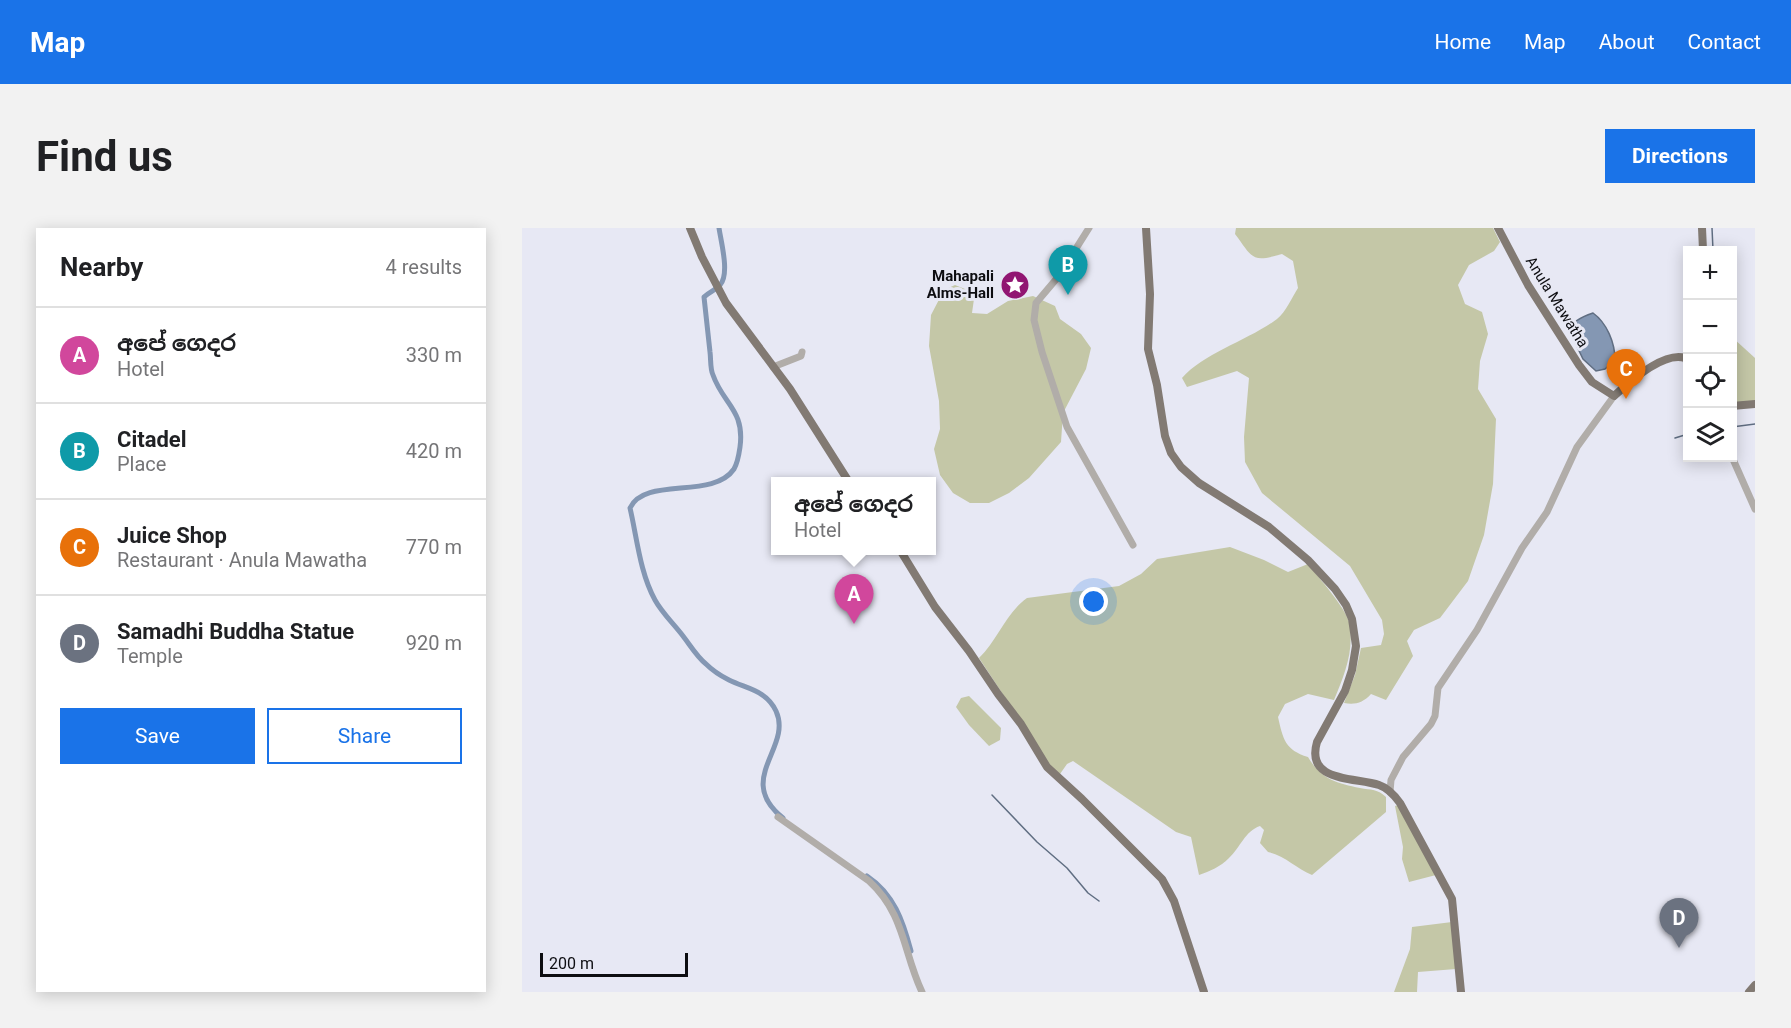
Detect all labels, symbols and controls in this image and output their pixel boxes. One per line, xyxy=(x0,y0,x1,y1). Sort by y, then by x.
text: Map xyxy=(30,26,85,59)
text: Home xyxy=(1435,30,1491,54)
text: Map xyxy=(1524,30,1566,54)
text: About xyxy=(1599,30,1655,54)
text: Contact xyxy=(1688,30,1761,54)
button: Directions xyxy=(1605,129,1755,183)
text: Find us xyxy=(36,132,173,181)
pin: B xyxy=(1048,245,1088,295)
map controls xyxy=(1683,246,1737,462)
button: + xyxy=(1683,246,1737,300)
text: Nearby xyxy=(60,252,143,282)
street label: Anula Mawatha xyxy=(1522,253,1592,351)
text: 4 results xyxy=(386,255,462,279)
place label: Mahapali Alms-Hall xyxy=(927,267,994,302)
place icon: Mahapali Alms-Hall xyxy=(999,269,1031,301)
button: − xyxy=(1683,300,1737,354)
text: අපේ ගෙදර xyxy=(117,331,236,356)
text: A xyxy=(73,343,86,367)
text: 330 m xyxy=(406,343,462,367)
pin: C xyxy=(1606,350,1646,399)
button: locate xyxy=(1683,354,1737,408)
text: Hotel xyxy=(117,357,165,381)
button: layers xyxy=(1683,408,1737,462)
text: Citadel xyxy=(117,427,187,452)
text: B xyxy=(73,439,86,463)
text: 420 m xyxy=(406,439,462,463)
text: Place xyxy=(117,452,166,476)
popup xyxy=(771,477,936,555)
text: අපේ ගෙදර xyxy=(794,492,913,517)
text: Hotel xyxy=(794,518,842,542)
text: Juice Shop xyxy=(117,523,227,548)
text: C xyxy=(73,535,86,559)
text: 770 m xyxy=(406,535,462,559)
text: Restaurant · Anula Mawatha xyxy=(117,548,367,572)
pin: A xyxy=(834,574,874,624)
your location xyxy=(1079,587,1108,616)
text: Samadhi Buddha Statue xyxy=(117,619,354,644)
text: D xyxy=(73,631,86,655)
text: 920 m xyxy=(406,631,462,655)
text: Temple xyxy=(117,644,183,668)
button: Save xyxy=(60,708,255,764)
button: Share xyxy=(267,708,462,764)
pin: D xyxy=(1660,898,1698,948)
scale bar xyxy=(540,950,688,978)
text: 200 m xyxy=(549,954,594,973)

